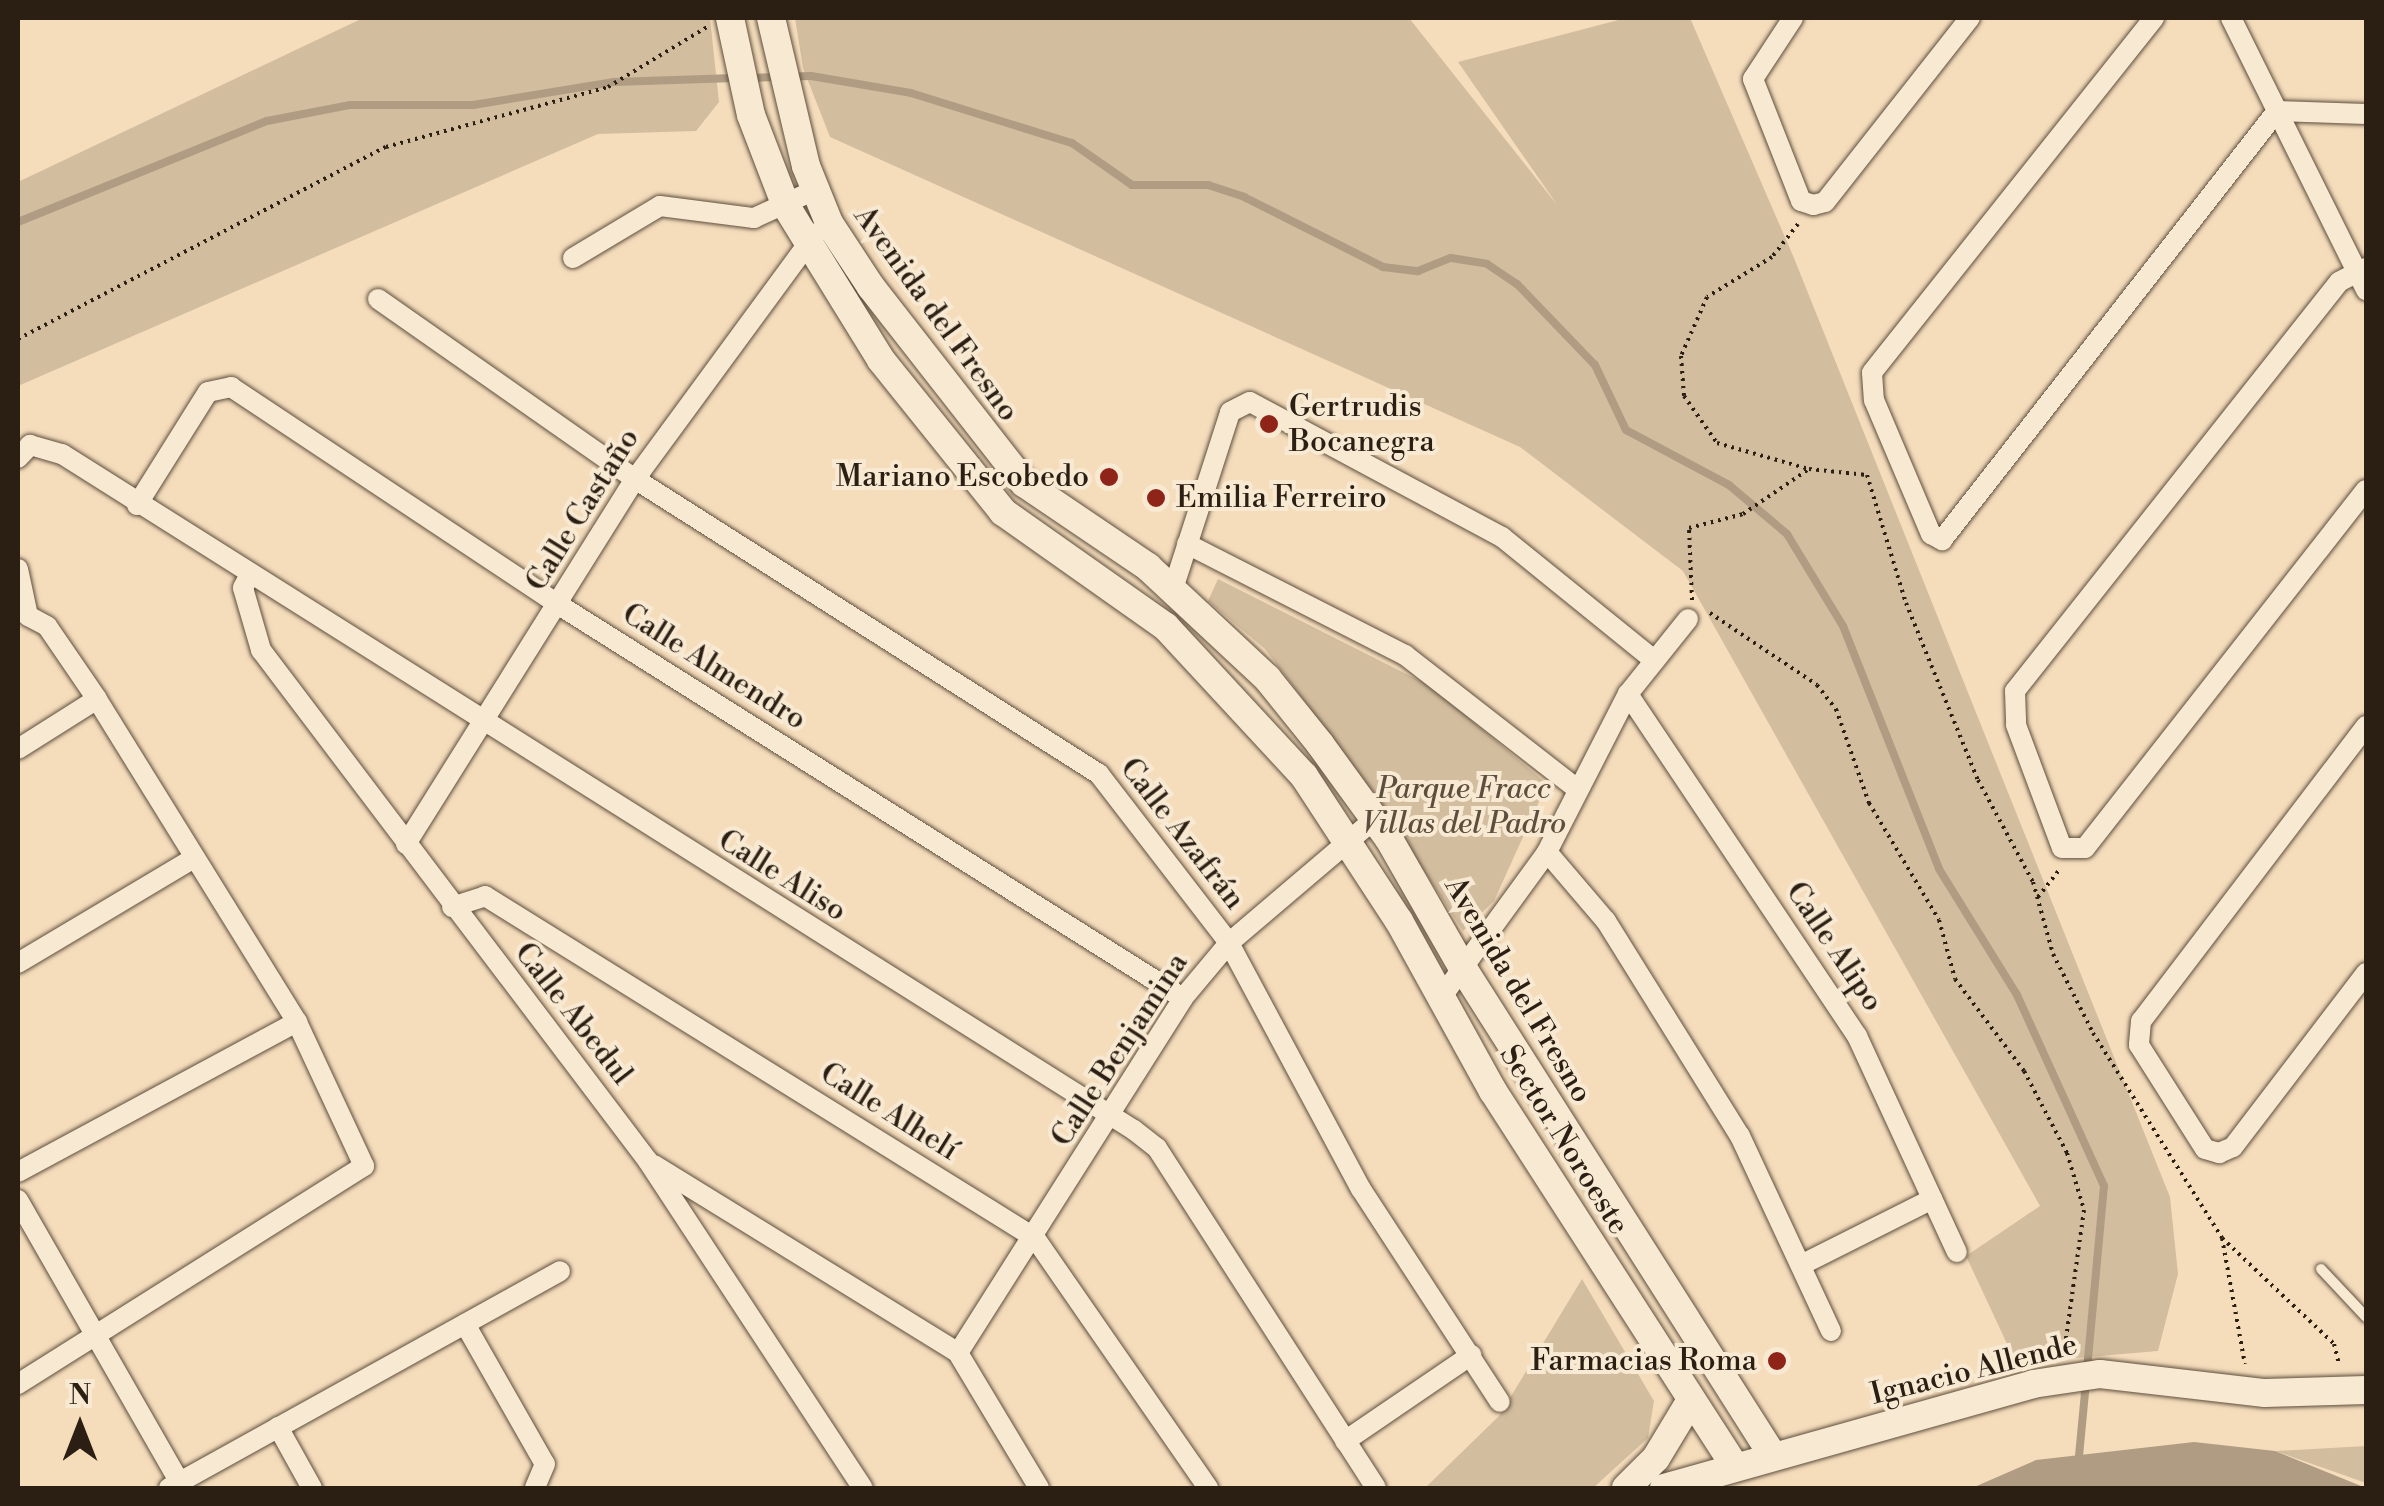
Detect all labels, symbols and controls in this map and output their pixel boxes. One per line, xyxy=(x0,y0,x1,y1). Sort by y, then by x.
street label: Avenida del Fresno xyxy=(846,199,1026,429)
place label: Gertrudis Bocanegra xyxy=(1289,389,1435,460)
marker: Gertrudis Bocanegra xyxy=(1258,413,1280,435)
street label: Calle Castaño xyxy=(519,422,647,598)
place label: Mariano Escobedo xyxy=(836,459,1089,495)
marker: Mariano Escobedo xyxy=(1098,466,1120,488)
place label: Emilia Ferreiro xyxy=(1176,480,1387,516)
marker: Emilia Ferreiro xyxy=(1145,487,1167,509)
street label: Calle Almendro xyxy=(615,596,813,738)
street label: Calle Azafrán xyxy=(1112,751,1252,917)
park label: Parque Fracc Villas del Padro xyxy=(1362,771,1566,842)
street label: Calle Aliso xyxy=(711,823,853,929)
street label: Avenida del Fresno xyxy=(1436,870,1600,1110)
street label: Calle Alipo xyxy=(1778,875,1890,1019)
street label: Calle Abedul xyxy=(506,936,640,1092)
street label: Calle Benjamina xyxy=(1044,947,1196,1153)
street label: Sector Noroeste xyxy=(1491,1039,1637,1241)
street label: Calle Alhelí xyxy=(813,1055,965,1169)
street label: Ignacio Allende xyxy=(1867,1327,2081,1413)
place label: Farmacias Roma xyxy=(1531,1343,1757,1379)
marker: Farmacias Roma xyxy=(1766,1350,1788,1372)
north arrow xyxy=(30,1376,130,1476)
text: N xyxy=(69,1378,91,1413)

